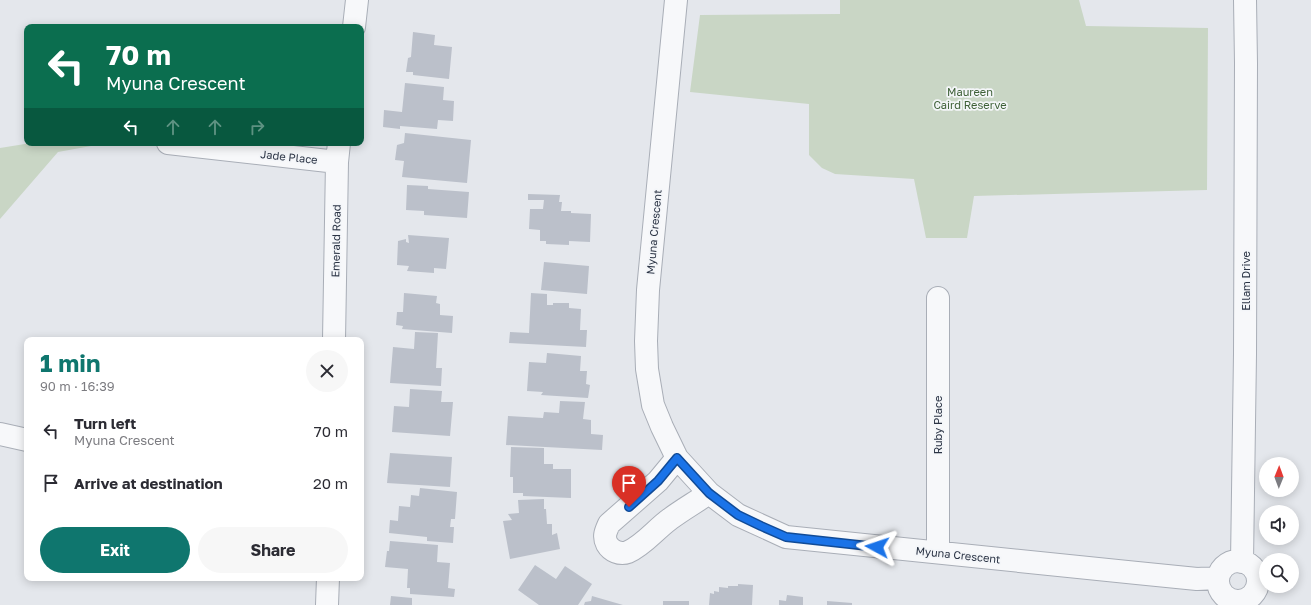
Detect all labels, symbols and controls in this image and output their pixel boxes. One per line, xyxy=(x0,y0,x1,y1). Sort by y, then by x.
text: 70 m xyxy=(106,38,171,71)
icon: left xyxy=(40,40,92,92)
text: Myuna Crescent xyxy=(106,72,246,94)
park label: Maureen Caird Reserve xyxy=(933,85,1007,111)
icon: left xyxy=(120,116,142,138)
icon: ahead xyxy=(162,116,184,138)
icon: ahead xyxy=(204,116,226,138)
icon: right xyxy=(246,116,268,138)
street label: Jade Place xyxy=(260,147,318,166)
street label: Myuna Crescent xyxy=(643,189,664,275)
street label: Emerald Road xyxy=(328,204,343,278)
street label: Ellam Drive xyxy=(1239,251,1252,311)
text: 1 min xyxy=(40,348,100,377)
button: close xyxy=(306,350,348,392)
text: 90 m · 16:39 xyxy=(40,378,115,394)
street label: Ruby Place xyxy=(931,396,944,454)
text: Turn left xyxy=(74,414,136,432)
icon: left xyxy=(40,420,62,442)
text: 70 m xyxy=(314,422,348,440)
text: Myuna Crescent xyxy=(74,432,175,448)
north arrow xyxy=(1259,457,1299,497)
map controls xyxy=(1259,457,1299,593)
pin xyxy=(612,466,646,507)
icon: arrive xyxy=(40,472,62,494)
icon: arrive xyxy=(618,472,640,494)
text: Arrive at destination xyxy=(74,474,223,492)
text: 20 m xyxy=(313,474,348,492)
button: sound xyxy=(1259,505,1299,545)
position arrow xyxy=(856,526,898,568)
button: Exit xyxy=(40,527,190,573)
button: Share xyxy=(198,527,348,573)
street label: Myuna Crescent xyxy=(915,544,1001,565)
button: search xyxy=(1259,553,1299,593)

